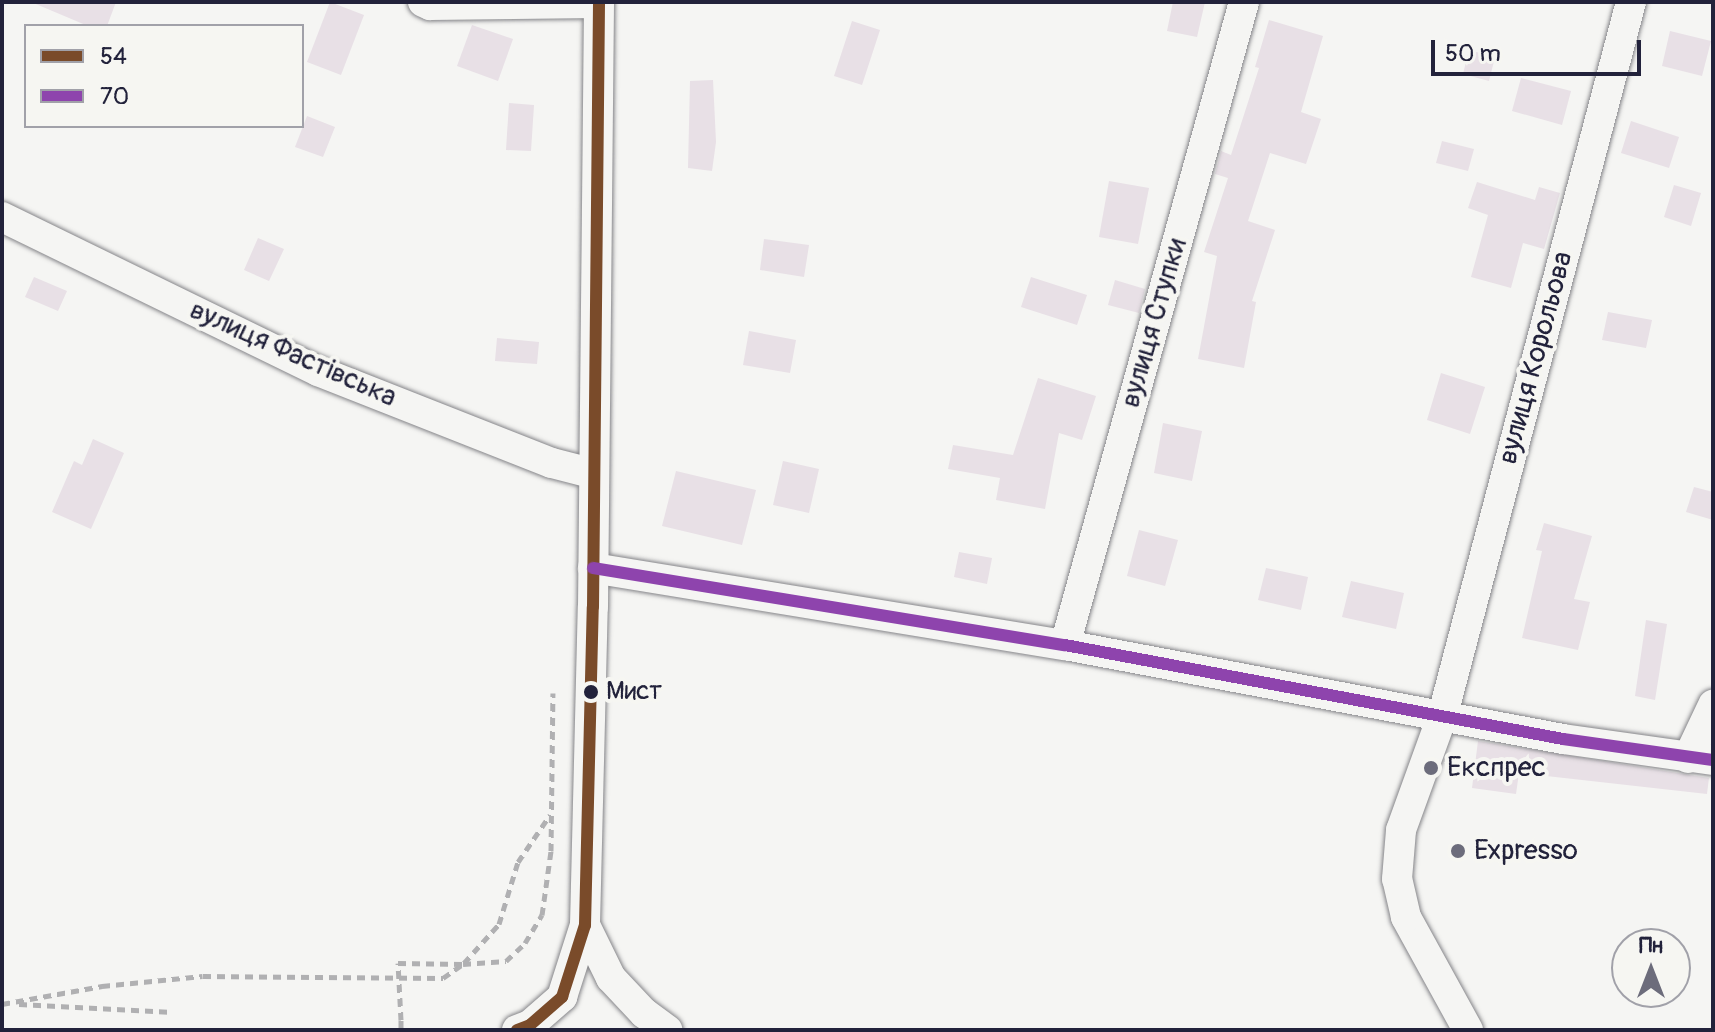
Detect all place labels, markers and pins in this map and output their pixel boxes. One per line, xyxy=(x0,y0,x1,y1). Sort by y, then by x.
place label: Мист xyxy=(606,676,662,708)
marker: Мист xyxy=(583,684,599,700)
place label: Експрес xyxy=(1447,751,1546,785)
marker: Експрес xyxy=(1422,759,1440,777)
place label: Expresso xyxy=(1474,834,1578,868)
marker: Expresso xyxy=(1449,842,1467,860)

